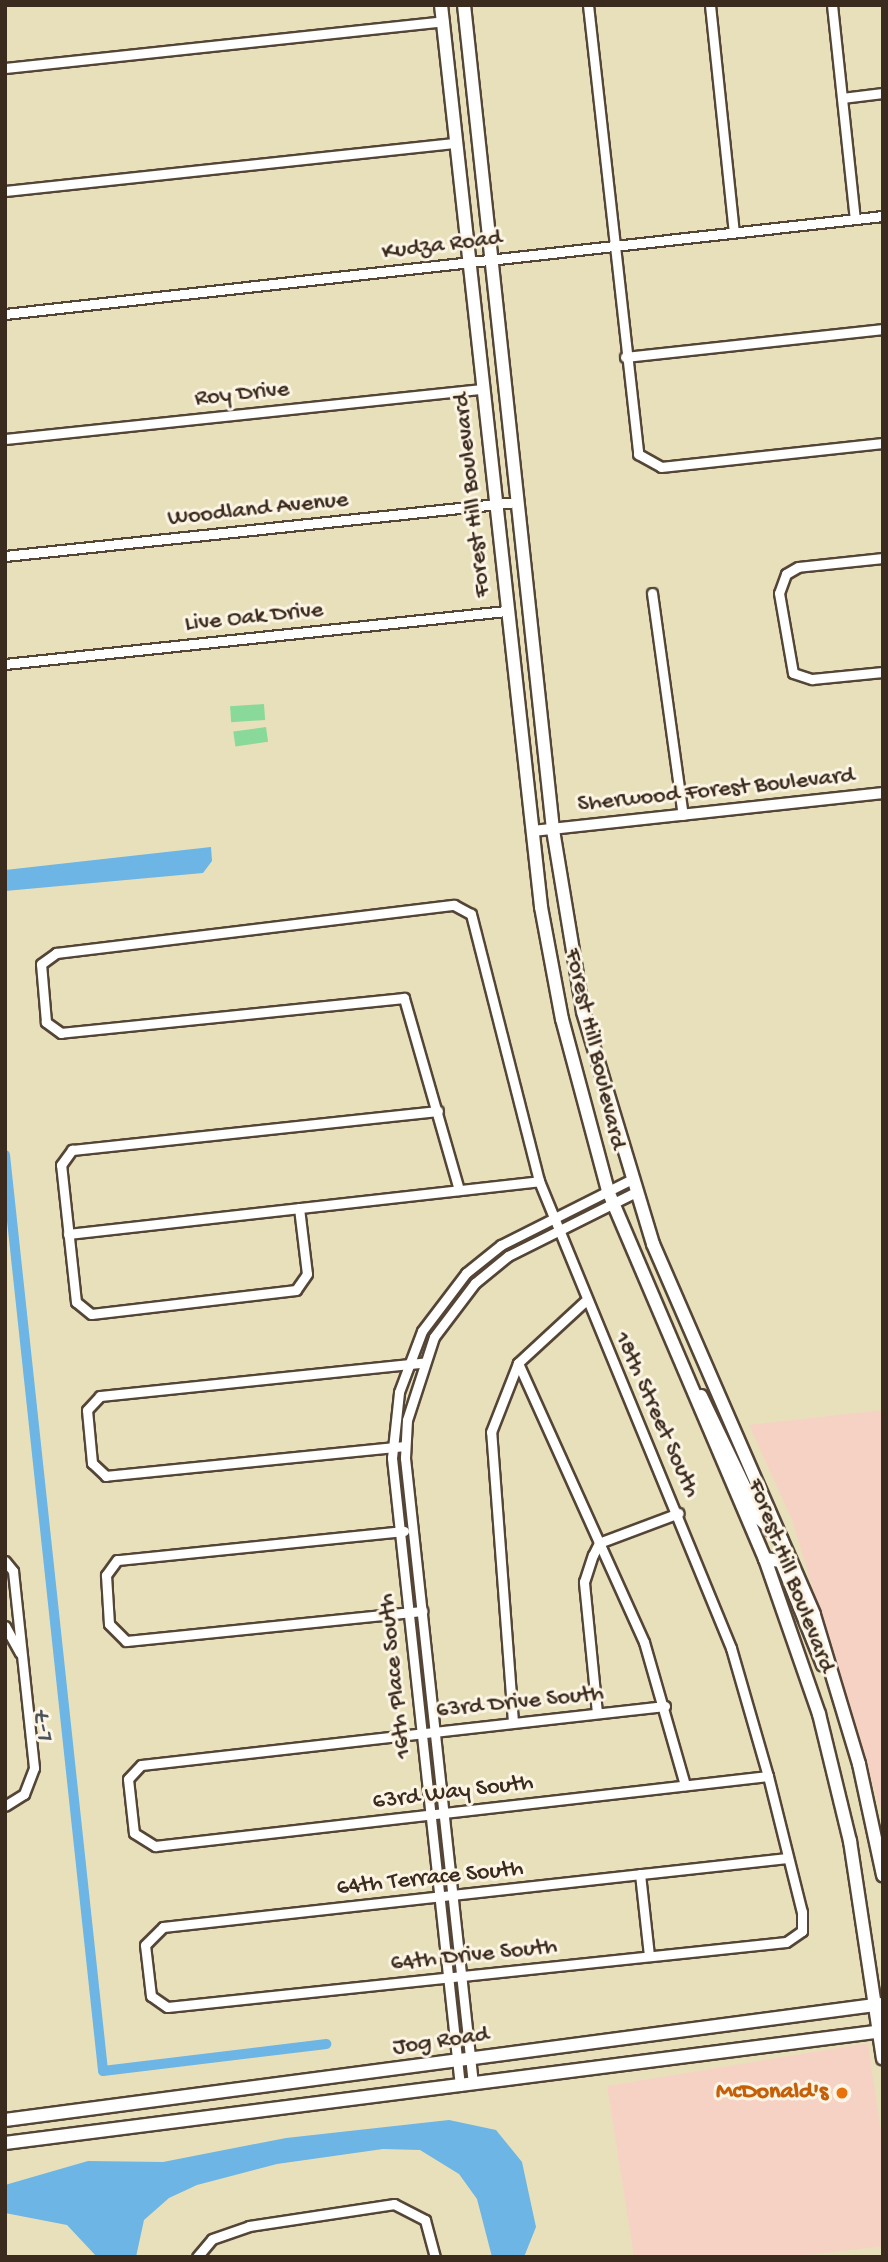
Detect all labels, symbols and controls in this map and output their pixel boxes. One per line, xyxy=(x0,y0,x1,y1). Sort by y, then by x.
street label: Kudza Road xyxy=(380,224,504,268)
street label: Roy Drive xyxy=(193,376,291,414)
street label: Forest Hill Boulevard xyxy=(448,391,498,599)
street label: Woodland Avenue xyxy=(166,486,350,534)
street label: Live Oak Drive xyxy=(183,596,325,640)
street label: Sherwood Forest Boulevard xyxy=(576,762,856,820)
street label: Forest Hill Boulevard xyxy=(557,946,631,1152)
street label: 18th Street South xyxy=(607,1328,705,1502)
street label: Forest Hill Boulevard xyxy=(740,1475,840,1677)
street label: 16th Place South xyxy=(373,1592,419,1760)
street label: 63rd Drive South xyxy=(435,1680,605,1726)
water label: L-7 xyxy=(28,1710,62,1744)
street label: 63rd Way South xyxy=(371,1769,535,1817)
street label: 64th Terrace South xyxy=(335,1855,525,1903)
street label: 64th Drive South xyxy=(389,1933,559,1979)
street label: Jog Road xyxy=(391,2021,491,2063)
place label: McDonald's xyxy=(716,2079,828,2107)
marker: McDonald's xyxy=(834,2085,850,2101)

